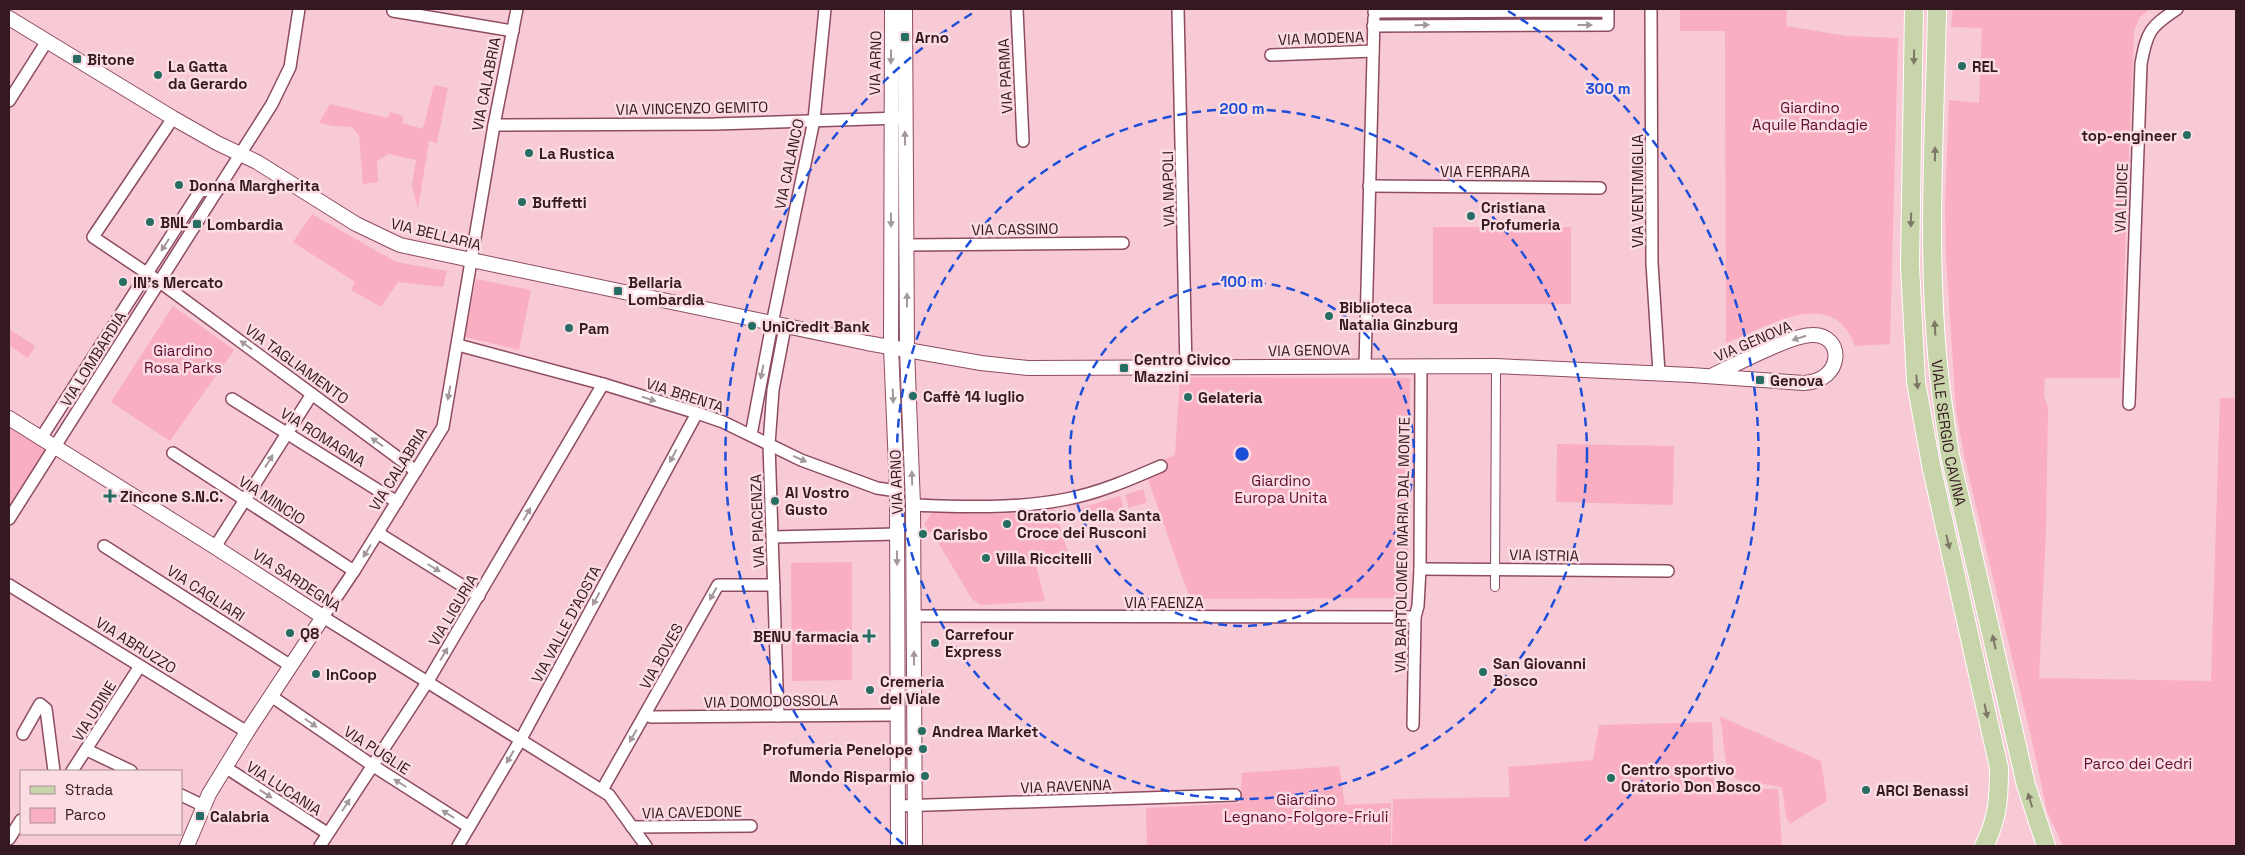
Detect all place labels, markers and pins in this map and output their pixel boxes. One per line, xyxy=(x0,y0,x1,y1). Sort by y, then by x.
place label: Arno xyxy=(915,28,949,47)
marker: Arno xyxy=(899,31,911,43)
place label: Bitone xyxy=(87,50,135,69)
marker: Bitone xyxy=(71,53,83,65)
place label: La Gatta da Gerardo xyxy=(168,57,248,93)
place label: REL xyxy=(1972,57,1998,76)
marker: REL xyxy=(1956,60,1968,72)
marker: La Gatta da Gerardo xyxy=(152,69,164,81)
place label: top-engineer xyxy=(2081,126,2177,145)
marker: top-engineer xyxy=(2181,129,2193,141)
place label: La Rustica xyxy=(539,144,615,163)
marker: La Rustica xyxy=(523,147,535,159)
place label: Donna Margherita xyxy=(189,176,320,195)
marker: Donna Margherita xyxy=(173,179,185,191)
place label: Buffetti xyxy=(532,193,587,212)
marker: Buffetti xyxy=(516,196,528,208)
place label: Cristiana Profumeria xyxy=(1481,198,1561,234)
marker: Cristiana Profumeria xyxy=(1465,210,1477,222)
place label: BNL xyxy=(160,213,188,232)
place label: Lombardia xyxy=(207,215,284,234)
marker: BNL xyxy=(144,216,156,228)
marker: Lombardia xyxy=(191,218,203,230)
place label: IN's Mercato xyxy=(133,273,223,292)
place label: Bellaria Lombardia xyxy=(628,273,705,309)
marker: IN's Mercato xyxy=(117,276,129,288)
marker: Bellaria Lombardia xyxy=(612,285,624,297)
place label: Biblioteca Natalia Ginzburg xyxy=(1339,298,1458,334)
marker: Biblioteca Natalia Ginzburg xyxy=(1323,310,1335,322)
place label: UniCredit Bank xyxy=(762,317,870,336)
place label: Pam xyxy=(579,319,609,338)
marker: UniCredit Bank xyxy=(746,320,758,332)
marker: Pam xyxy=(563,322,575,334)
place label: Centro Civico Mazzini xyxy=(1134,350,1231,386)
marker: Centro Civico Mazzini xyxy=(1118,362,1130,374)
place label: Genova xyxy=(1770,371,1824,390)
marker: Genova xyxy=(1754,374,1766,386)
place label: Caffè 14 luglio xyxy=(923,387,1025,406)
place label: Gelateria xyxy=(1198,388,1263,407)
marker: Caffè 14 luglio xyxy=(907,390,919,402)
marker: Gelateria xyxy=(1182,391,1194,403)
centre of rings xyxy=(1233,445,1251,463)
place label: Al Vostro Gusto xyxy=(785,483,850,519)
place label: Zincone S.N.C. xyxy=(120,487,224,506)
marker: Zincone S.N.C. xyxy=(104,490,116,502)
marker: Al Vostro Gusto xyxy=(769,495,781,507)
place label: Oratorio della Santa Croce dei Rusconi xyxy=(1017,506,1161,542)
marker: Oratorio della Santa Croce dei Rusconi xyxy=(1001,518,1013,530)
place label: Carisbo xyxy=(933,525,988,544)
marker: Carisbo xyxy=(917,528,929,540)
place label: Villa Riccitelli xyxy=(996,549,1092,568)
marker: Villa Riccitelli xyxy=(980,552,992,564)
place label: Q8 xyxy=(300,624,319,643)
place label: Carrefour Express xyxy=(945,625,1014,661)
marker: Q8 xyxy=(284,627,296,639)
place label: BENU farmacia xyxy=(753,627,859,646)
marker: BENU farmacia xyxy=(863,630,875,642)
marker: Carrefour Express xyxy=(929,637,941,649)
place label: San Giovanni Bosco xyxy=(1493,654,1586,690)
place label: InCoop xyxy=(326,665,377,684)
marker: San Giovanni Bosco xyxy=(1477,666,1489,678)
marker: InCoop xyxy=(310,668,322,680)
place label: Cremeria del Viale xyxy=(880,672,944,708)
marker: Cremeria del Viale xyxy=(864,684,876,696)
place label: Andrea Market xyxy=(932,722,1038,741)
marker: Andrea Market xyxy=(916,725,928,737)
place label: Profumeria Penelope xyxy=(763,740,913,759)
marker: Profumeria Penelope xyxy=(917,743,929,755)
place label: Centro sportivo Oratorio Don Bosco xyxy=(1621,760,1761,796)
place label: Mondo Risparmio xyxy=(789,767,915,786)
marker: Mondo Risparmio xyxy=(919,770,931,782)
marker: Centro sportivo Oratorio Don Bosco xyxy=(1605,772,1617,784)
place label: ARCI Benassi xyxy=(1876,781,1969,800)
marker: ARCI Benassi xyxy=(1860,784,1872,796)
place label: Calabria xyxy=(210,807,269,826)
marker: Calabria xyxy=(194,810,206,822)

